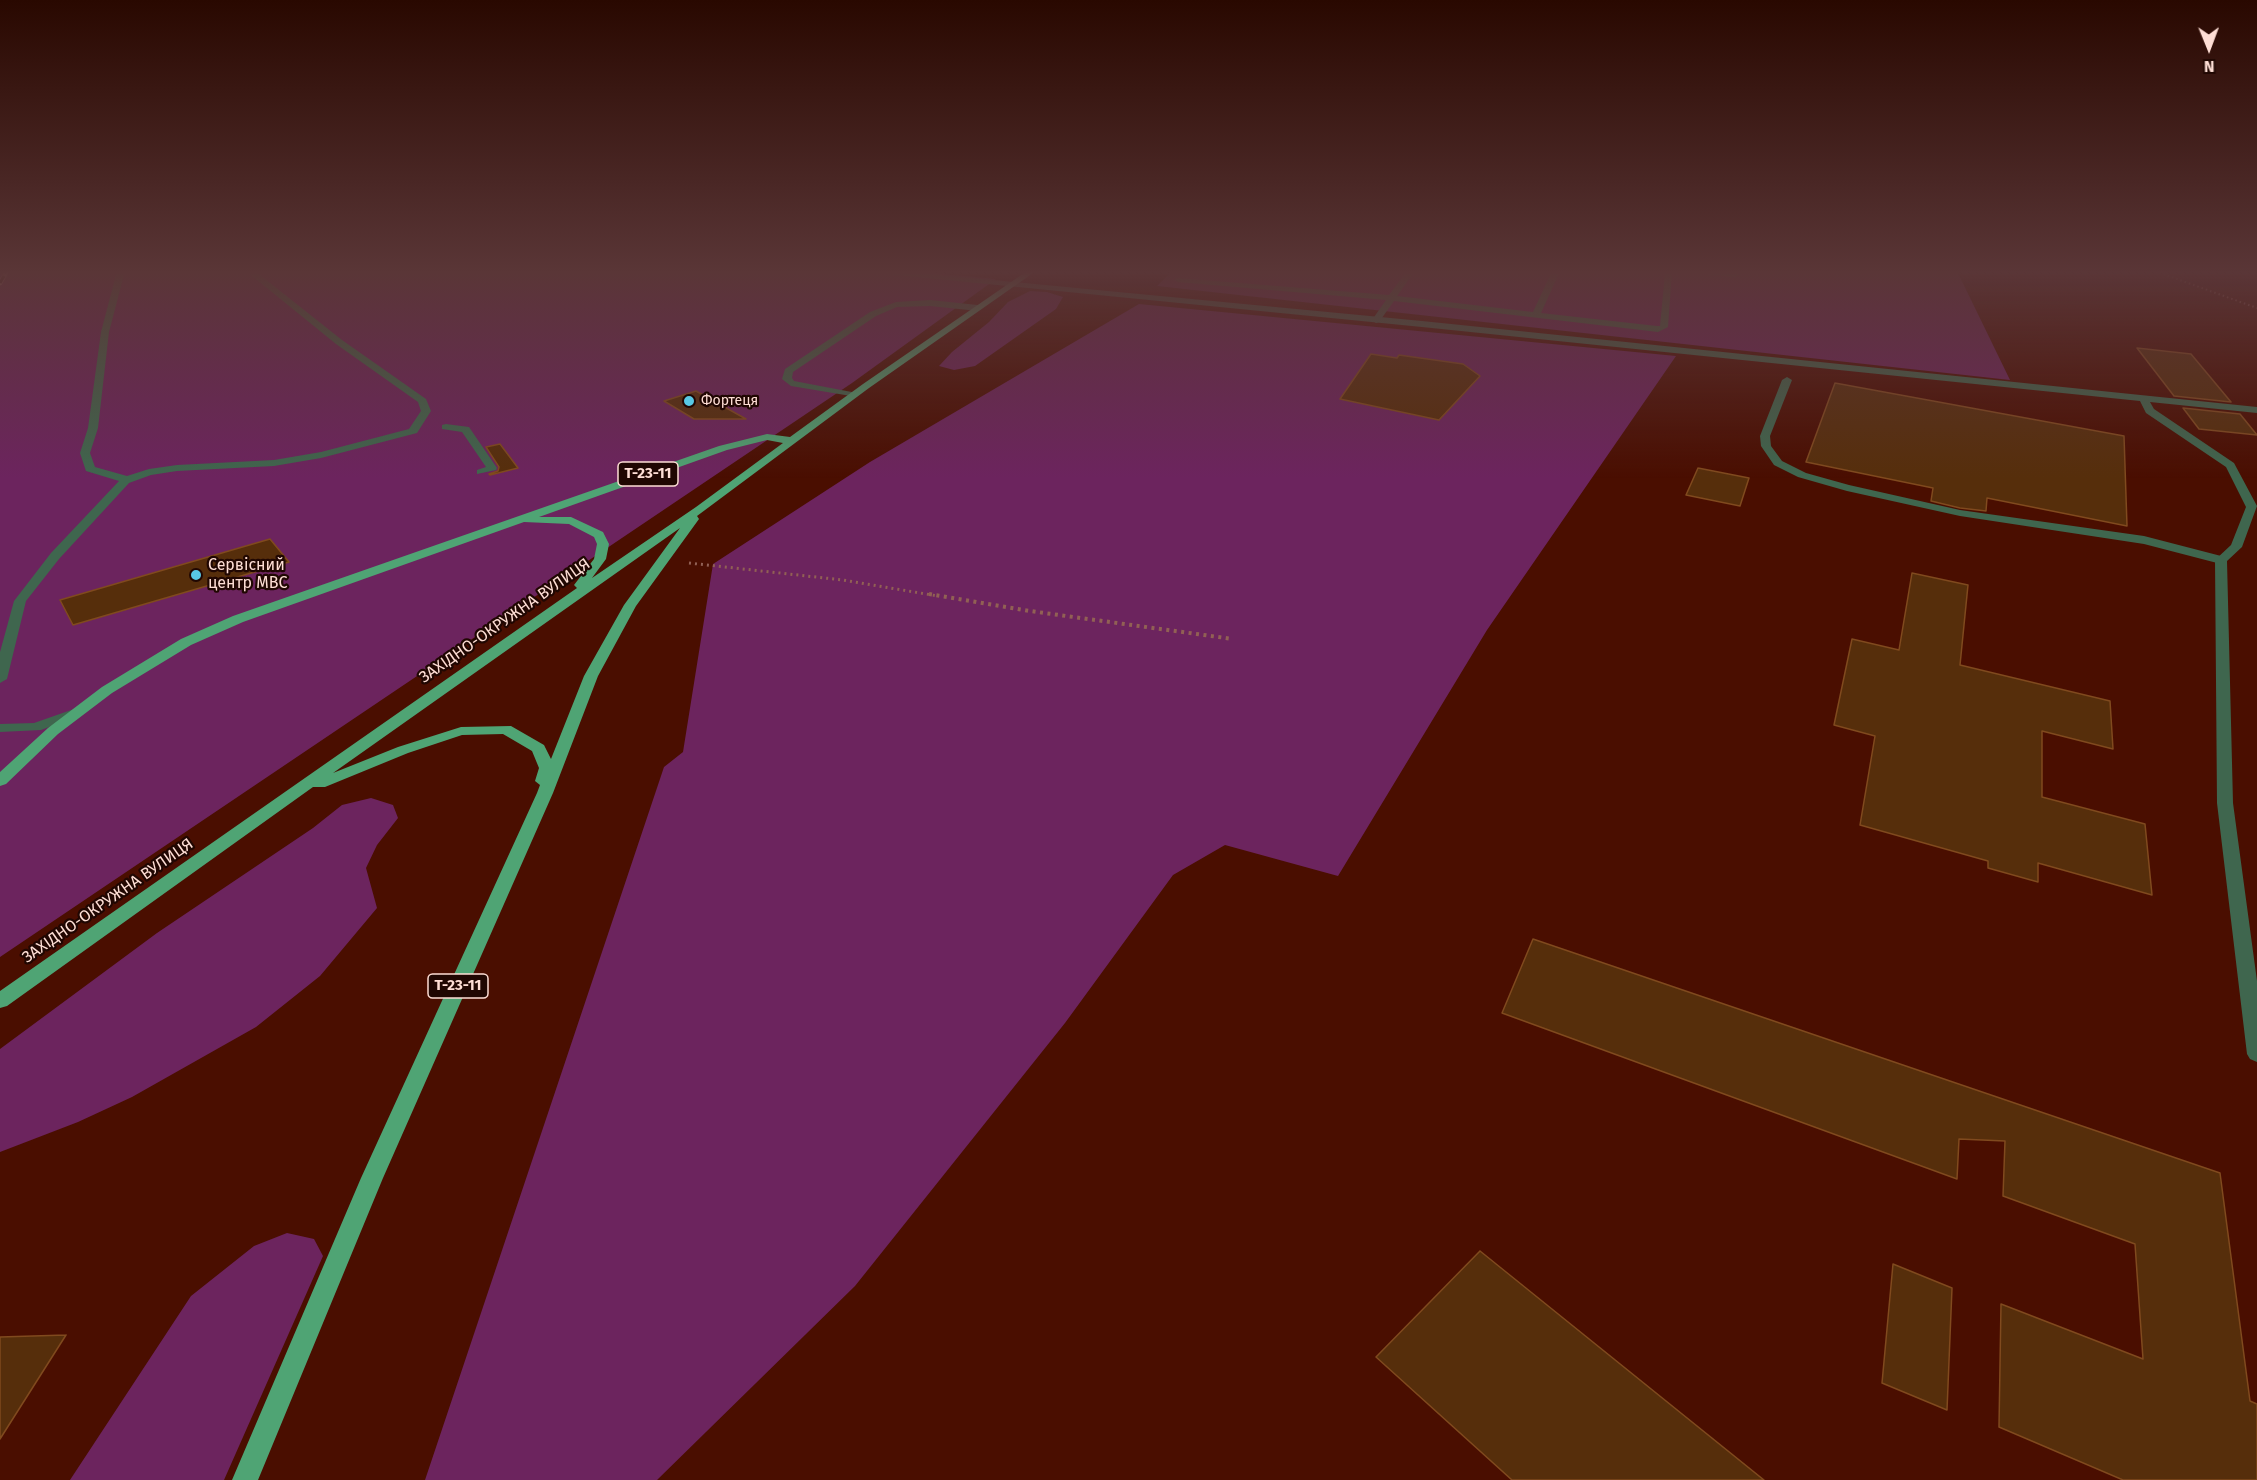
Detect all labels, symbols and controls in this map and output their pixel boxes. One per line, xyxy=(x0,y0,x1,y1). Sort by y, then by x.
north arrow xyxy=(2179,18,2239,78)
text: N xyxy=(2204,57,2215,76)
place label: Фортеця xyxy=(701,393,758,409)
marker: Фортеця xyxy=(682,394,696,408)
road number: Т-23-11 xyxy=(618,462,678,486)
street label: ЗАХІДНО-ОКРУЖНА ВУЛИЦЯ xyxy=(416,555,594,687)
place label: Сервісний центр МВС xyxy=(208,556,288,594)
marker: Сервісний центр МВС xyxy=(189,568,203,582)
street label: ЗАХІДНО-ОКРУЖНА ВУЛИЦЯ xyxy=(19,835,197,967)
road number: Т-23-11 xyxy=(428,974,488,998)

